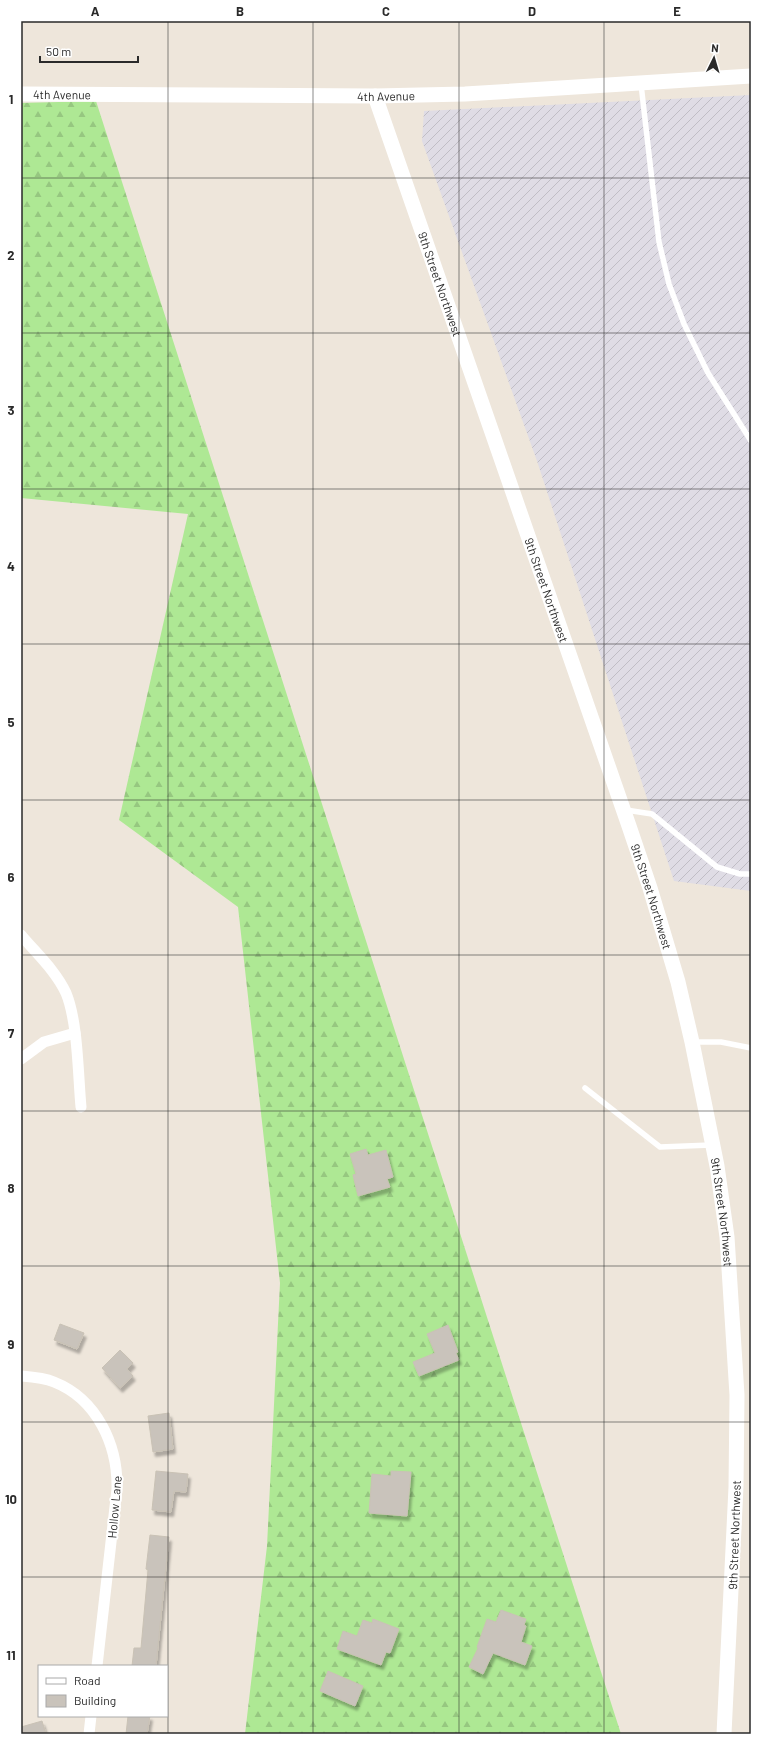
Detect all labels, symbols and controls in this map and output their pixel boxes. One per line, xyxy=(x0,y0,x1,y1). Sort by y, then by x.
text: A xyxy=(91,3,100,19)
text: B xyxy=(236,3,244,19)
text: C xyxy=(382,3,390,19)
text: D xyxy=(528,3,536,19)
text: E xyxy=(673,3,681,19)
scale bar xyxy=(40,38,138,64)
north arrow xyxy=(694,38,734,78)
text: N xyxy=(711,41,719,54)
text: 50 m xyxy=(46,44,71,58)
street label: 4th Avenue xyxy=(33,87,91,101)
street label: 4th Avenue xyxy=(357,88,415,103)
text: 1 xyxy=(9,91,13,107)
street label: 9th Street Northwest xyxy=(416,230,465,338)
text: 2 xyxy=(7,247,15,263)
text: 3 xyxy=(7,402,15,418)
street label: 9th Street Northwest xyxy=(522,536,571,644)
text: 4 xyxy=(7,558,15,574)
text: 5 xyxy=(7,714,15,730)
street label: 9th Street Northwest xyxy=(629,842,675,951)
text: 6 xyxy=(8,869,15,885)
text: 7 xyxy=(8,1025,15,1041)
street label: 9th Street Northwest xyxy=(708,1156,736,1267)
text: 8 xyxy=(7,1180,15,1196)
text: 9 xyxy=(8,1336,15,1352)
street label: Hollow Lane xyxy=(104,1475,124,1539)
street label: 9th Street Northwest xyxy=(725,1480,743,1590)
text: 10 xyxy=(5,1491,17,1507)
text: 11 xyxy=(6,1647,16,1663)
legend xyxy=(38,1665,168,1717)
text: Road xyxy=(74,1673,101,1687)
text: Building xyxy=(74,1693,116,1707)

